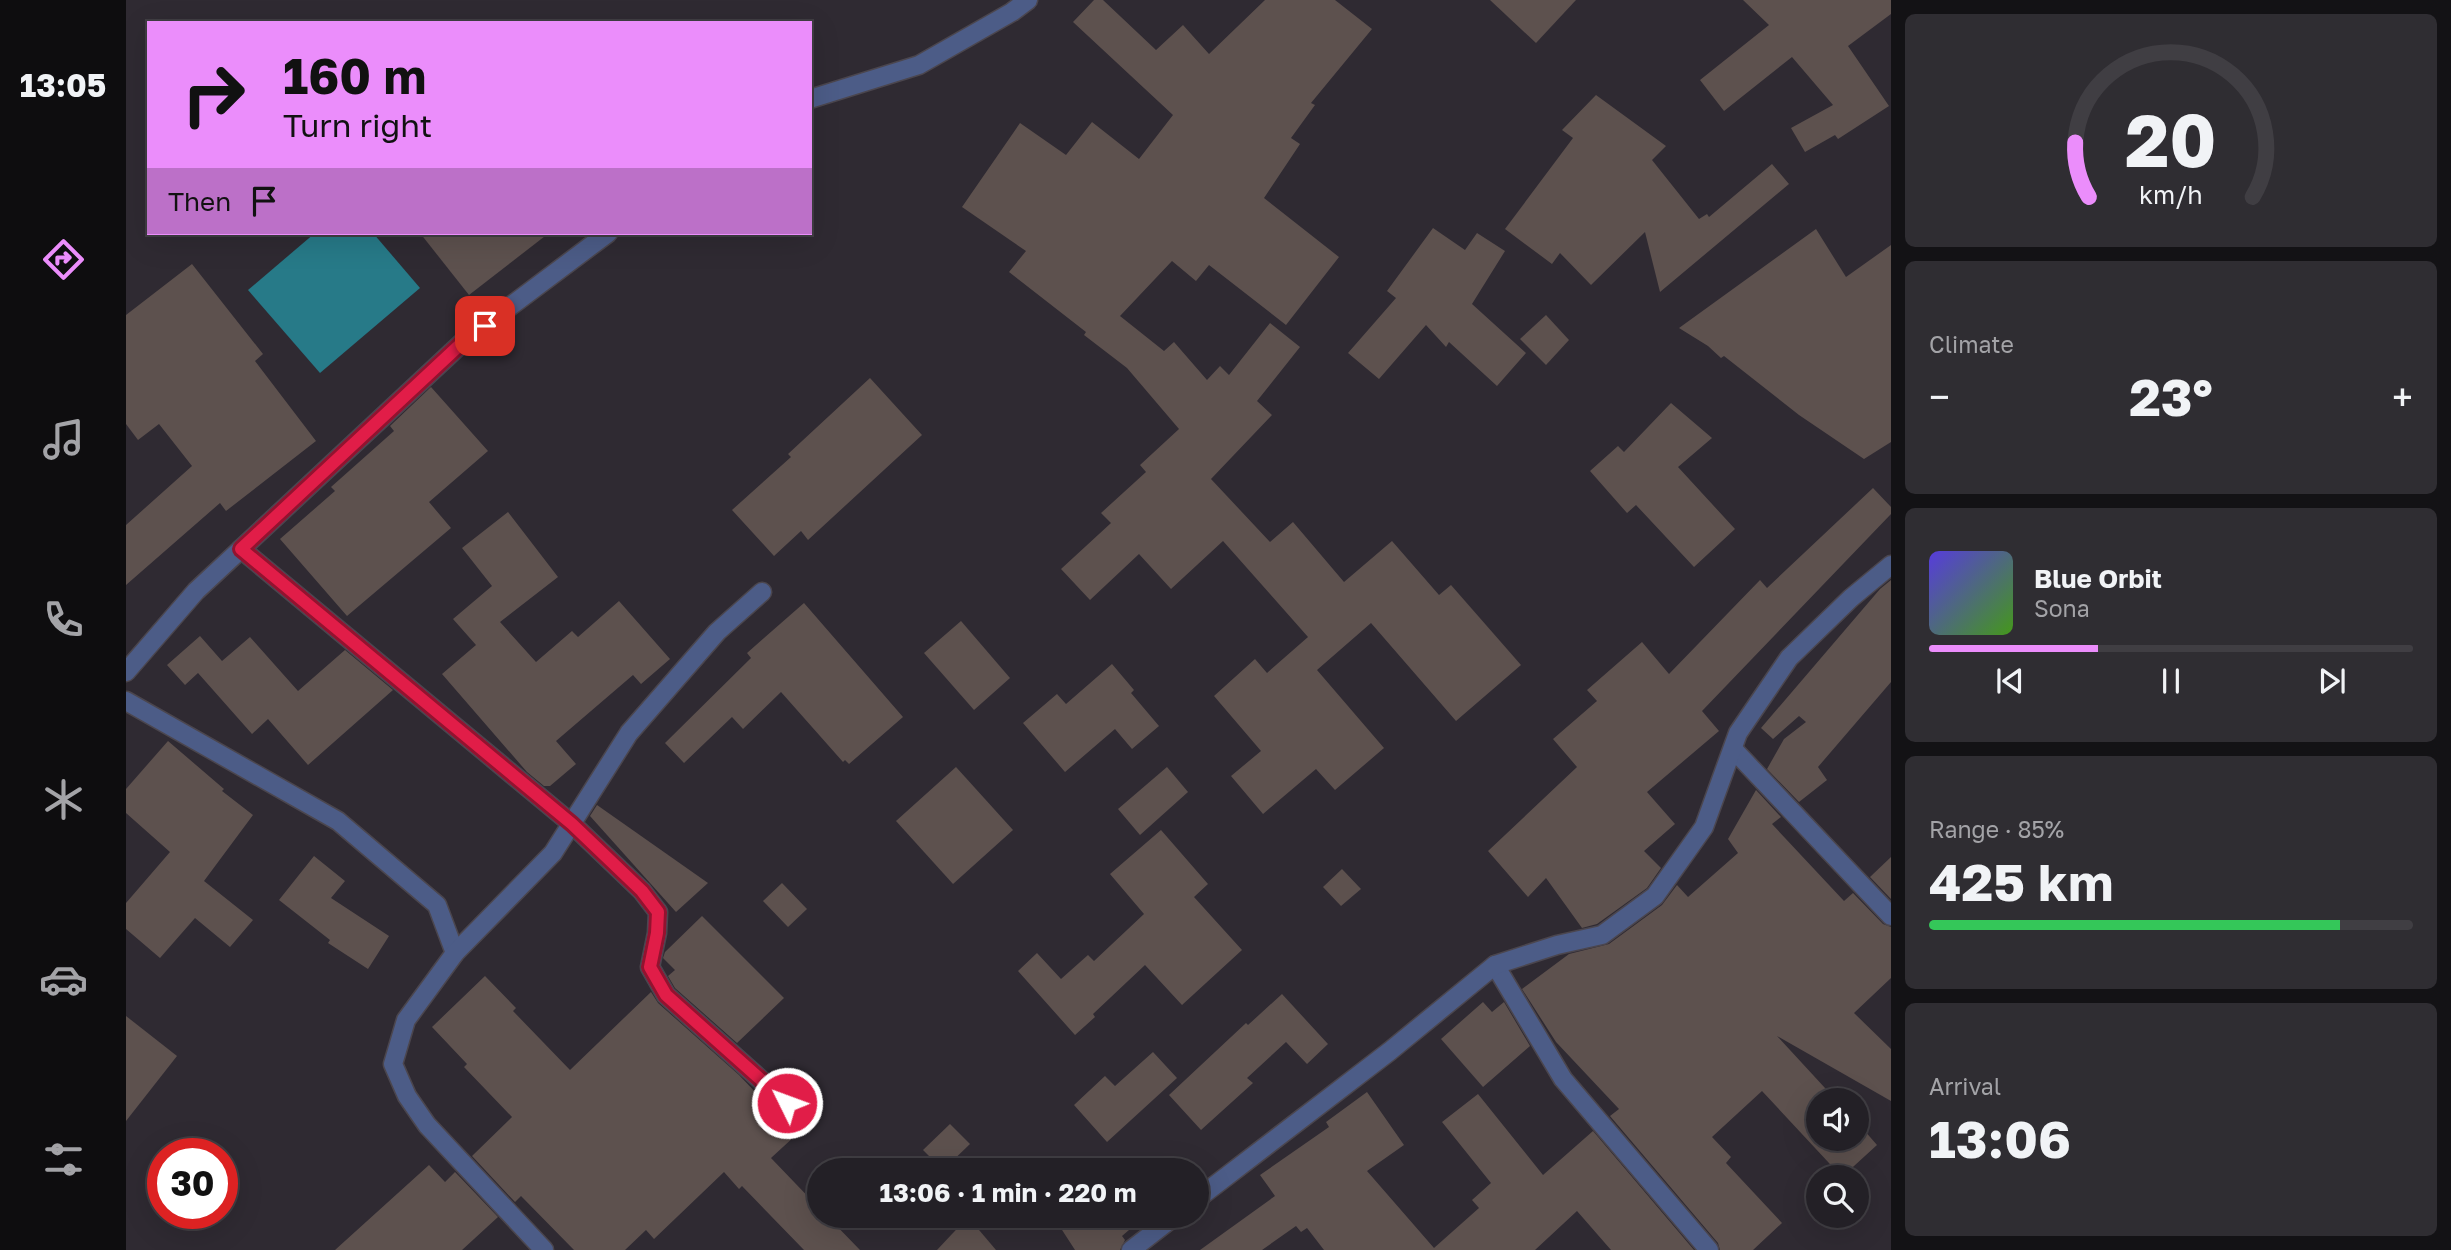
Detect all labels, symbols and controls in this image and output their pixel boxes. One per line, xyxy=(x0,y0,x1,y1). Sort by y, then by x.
text: 160 m xyxy=(283,46,426,105)
icon: right xyxy=(168,49,259,140)
text: 13:05 xyxy=(20,66,106,104)
text: 20 xyxy=(2125,96,2217,183)
text: Turn right xyxy=(283,106,432,144)
text: km/h xyxy=(2139,178,2203,209)
icon: arrive xyxy=(245,182,283,220)
text: Then xyxy=(168,186,231,217)
icon: directions xyxy=(39,235,88,284)
pin xyxy=(455,296,515,356)
icon: arrive xyxy=(466,307,504,345)
text: Climate xyxy=(1929,330,2014,358)
text: 23° xyxy=(2129,365,2213,427)
text: − xyxy=(1929,374,1950,419)
text: + xyxy=(2392,374,2413,419)
icon: music xyxy=(39,415,88,464)
text: Blue Orbit xyxy=(2034,563,2162,594)
text: Sona xyxy=(2034,594,2090,622)
icon: phone xyxy=(39,595,88,644)
icon: previous xyxy=(1991,662,2029,700)
icon: pause xyxy=(2152,662,2190,700)
icon: next xyxy=(2313,662,2351,700)
icon: climate xyxy=(39,775,88,824)
text: Range · 85% xyxy=(1929,815,2064,843)
text: 425 km xyxy=(1929,850,2114,912)
icon: car xyxy=(39,955,88,1004)
position arrow xyxy=(750,1066,824,1140)
text: Arrival xyxy=(1929,1072,2001,1100)
map controls xyxy=(1806,1088,1869,1228)
button: sound xyxy=(1806,1088,1869,1151)
text: 13:06 xyxy=(1929,1107,2071,1169)
icon: filters xyxy=(39,1135,88,1184)
speed limit sign: 30 xyxy=(147,1138,238,1229)
button: search xyxy=(1806,1165,1869,1228)
text: 13:06 · 1 min · 220 m xyxy=(880,1177,1136,1208)

